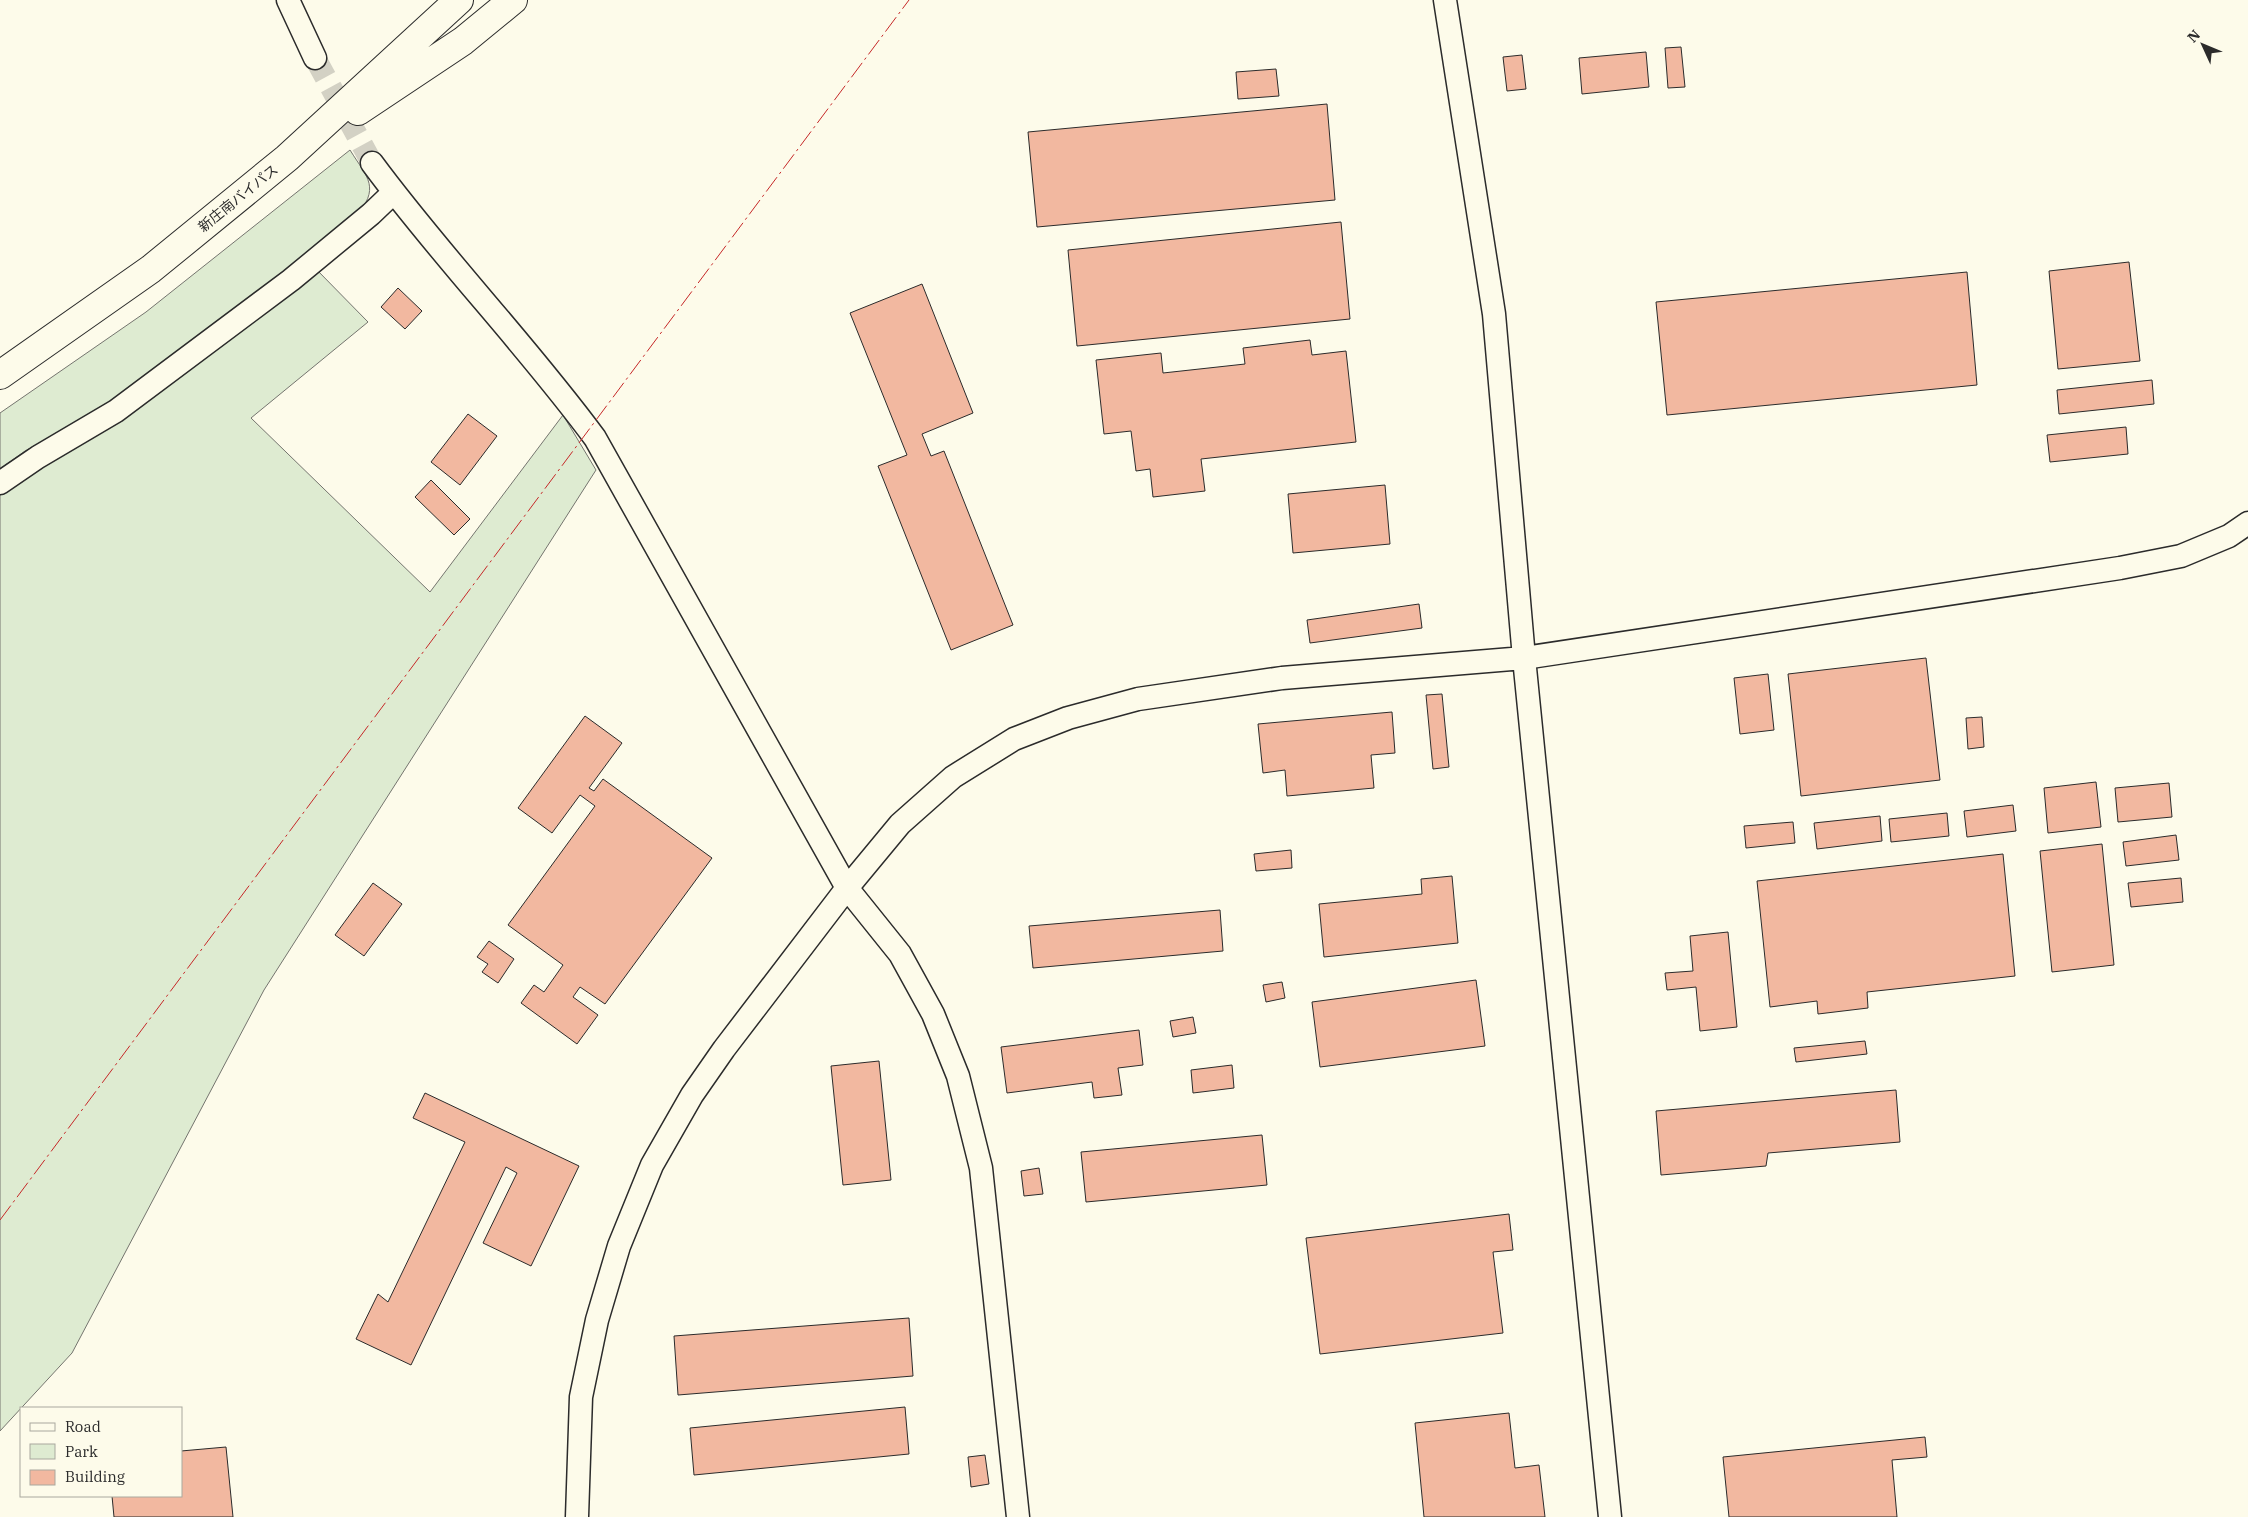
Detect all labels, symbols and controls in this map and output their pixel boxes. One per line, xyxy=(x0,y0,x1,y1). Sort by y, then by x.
north arrow xyxy=(2178,20,2228,70)
text: N xyxy=(2183,26,2204,46)
street label: 新庄南バイパス xyxy=(194,160,282,236)
legend xyxy=(20,1407,182,1497)
text: Road xyxy=(65,1417,101,1436)
text: Park xyxy=(65,1442,98,1461)
text: Building xyxy=(65,1467,125,1486)

